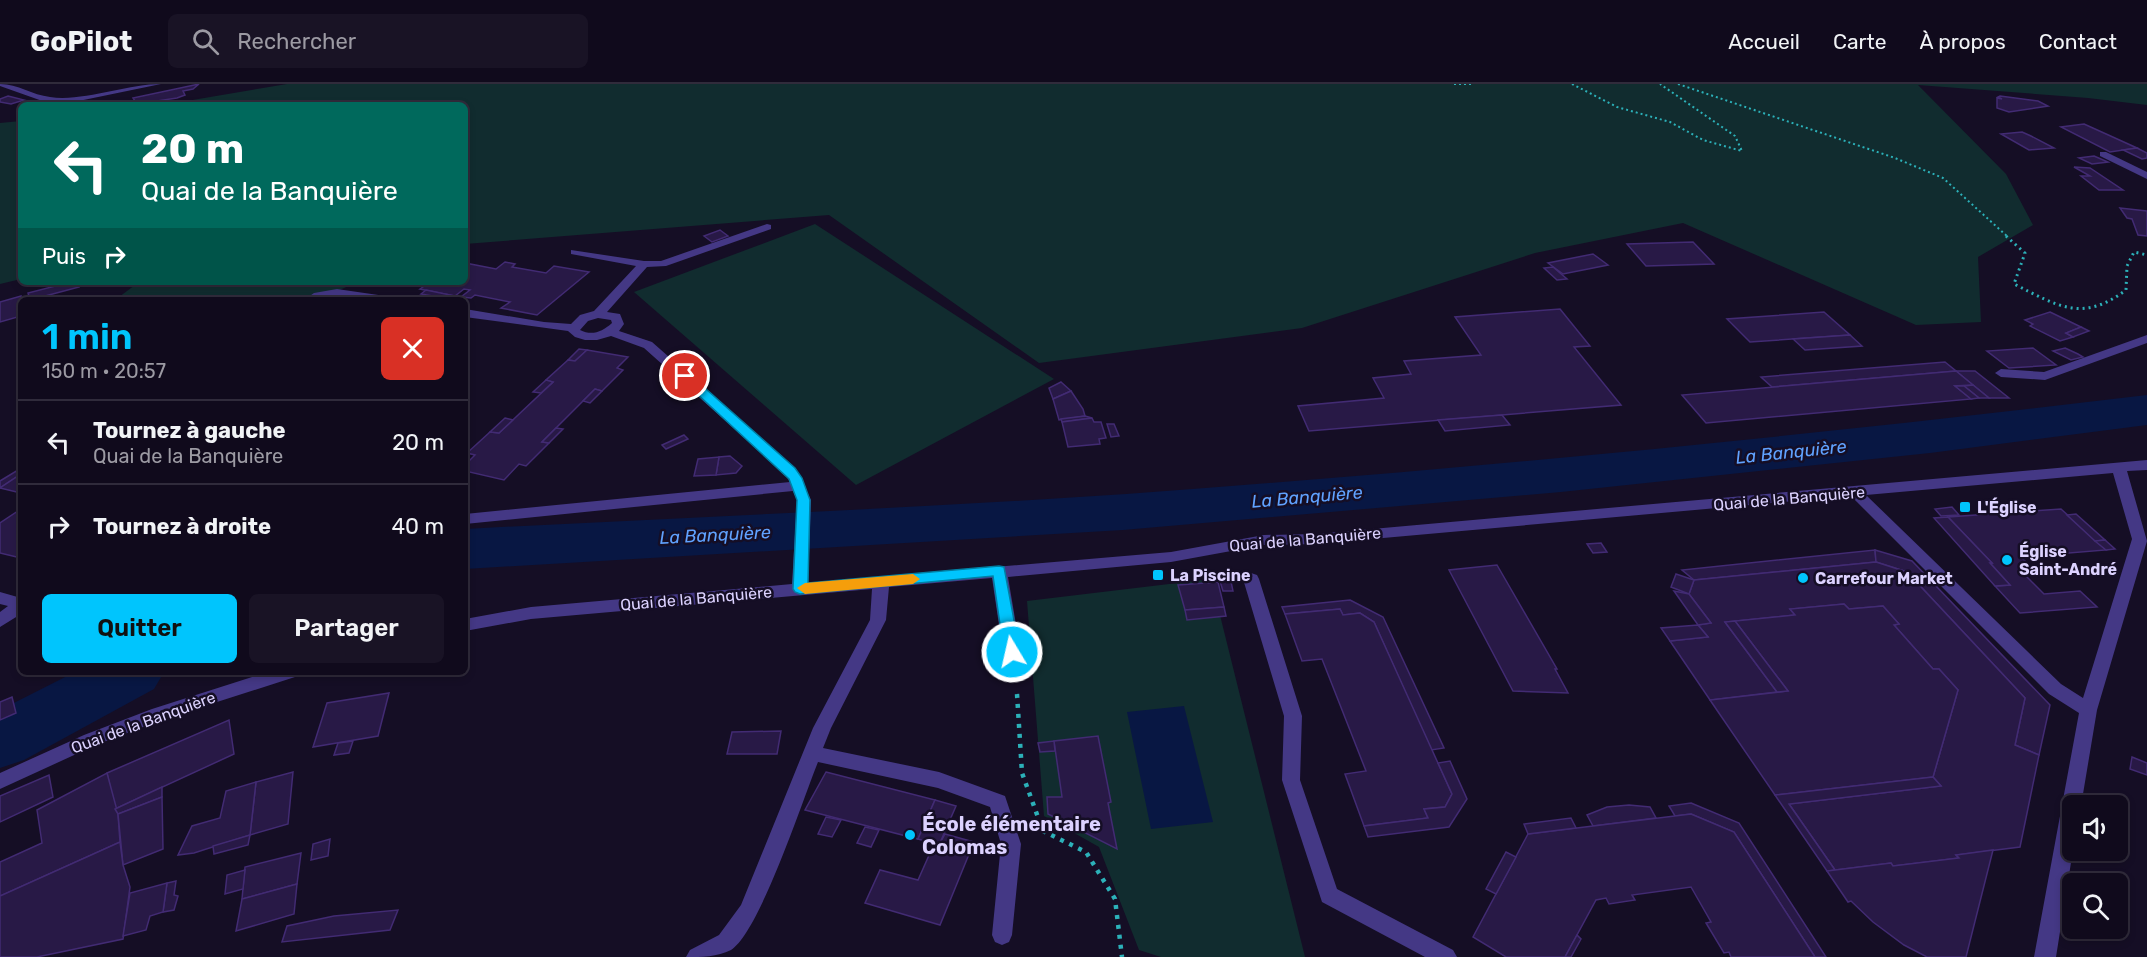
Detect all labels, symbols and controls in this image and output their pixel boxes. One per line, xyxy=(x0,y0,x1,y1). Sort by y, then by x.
search box xyxy=(168,14,588,68)
text: GoPilot xyxy=(30,25,132,58)
icon: search xyxy=(189,25,222,58)
text: Rechercher xyxy=(237,28,356,55)
text: Accueil xyxy=(1728,29,1800,54)
text: Carte xyxy=(1833,29,1886,54)
text: À propos xyxy=(1919,29,2006,54)
text: Contact xyxy=(2039,29,2117,54)
text: 20 m xyxy=(141,124,244,174)
icon: left xyxy=(42,126,120,204)
text: Quai de la Banquière xyxy=(141,175,398,207)
icon: right xyxy=(98,240,131,273)
text: Puis xyxy=(42,243,86,270)
text: 1 min xyxy=(42,315,133,358)
button: close xyxy=(381,317,444,380)
pin xyxy=(659,350,710,401)
text: 150 m · 20:57 xyxy=(42,359,166,383)
icon: arrive xyxy=(668,359,701,392)
text: Tournez à gauche xyxy=(93,417,286,444)
icon: left xyxy=(42,426,75,459)
text: 20 m xyxy=(392,429,444,456)
water label: La Banquière xyxy=(1734,435,1848,469)
text: Quai de la Banquière xyxy=(93,444,283,468)
water label: La Banquière xyxy=(1251,481,1363,513)
street label: Quai de la Banquière xyxy=(1712,482,1866,515)
place label: L'Église xyxy=(1977,497,2037,517)
marker: L'Église xyxy=(1958,500,1972,514)
icon: right xyxy=(42,510,75,543)
text: Tournez à droite xyxy=(93,513,271,540)
text: 40 m xyxy=(391,513,444,540)
water label: La Banquière xyxy=(659,521,771,549)
street label: Quai de la Banquière xyxy=(1228,523,1382,556)
place label: Église Saint-André xyxy=(2019,541,2117,579)
marker: Église Saint-André xyxy=(2000,553,2014,567)
place label: La Piscine xyxy=(1170,566,1250,585)
marker: La Piscine xyxy=(1151,568,1165,582)
place label: Carrefour Market xyxy=(1815,569,1953,588)
marker: Carrefour Market xyxy=(1796,571,1810,585)
street label: Quai de la Banquière xyxy=(619,582,773,615)
button: Quitter xyxy=(42,594,237,663)
button: Partager xyxy=(249,594,444,663)
position arrow xyxy=(980,620,1044,684)
street label: Quai de la Banquière xyxy=(68,687,218,757)
map controls xyxy=(2062,795,2128,939)
button: sound xyxy=(2062,795,2128,861)
place label: École élémentaire Colomas xyxy=(922,812,1101,859)
marker: École élémentaire Colomas xyxy=(903,828,917,842)
button: search xyxy=(2062,873,2128,939)

